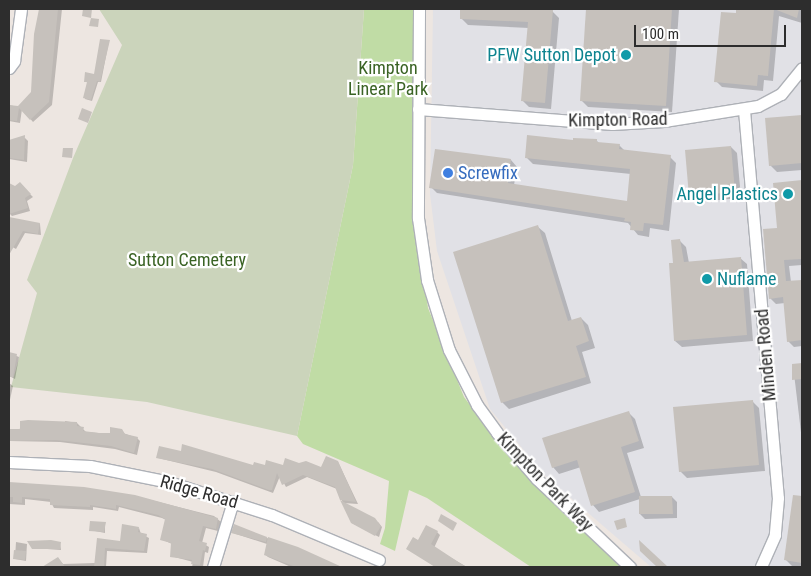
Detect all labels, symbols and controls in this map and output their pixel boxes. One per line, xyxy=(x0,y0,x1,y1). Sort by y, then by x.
scale bar xyxy=(636,15,788,47)
text: 100 m xyxy=(642,25,679,43)
place label: PFW Sutton Depot xyxy=(487,44,616,66)
marker: PFW Sutton Depot xyxy=(620,49,632,61)
park label: Kimpton Linear Park xyxy=(348,58,428,100)
street label: Kimpton Road xyxy=(568,108,668,132)
place label: Screwfix xyxy=(458,162,518,184)
marker: Screwfix xyxy=(442,167,454,179)
place label: Angel Plastics xyxy=(676,183,778,205)
marker: Angel Plastics xyxy=(782,188,794,200)
park label: Sutton Cemetery xyxy=(128,249,246,271)
place label: Nuflame xyxy=(717,268,777,290)
marker: Nuflame xyxy=(701,273,713,285)
street label: Minden Road xyxy=(751,308,781,402)
street label: Kimpton Park Way xyxy=(492,428,598,536)
street label: Ridge Road xyxy=(157,471,241,513)

